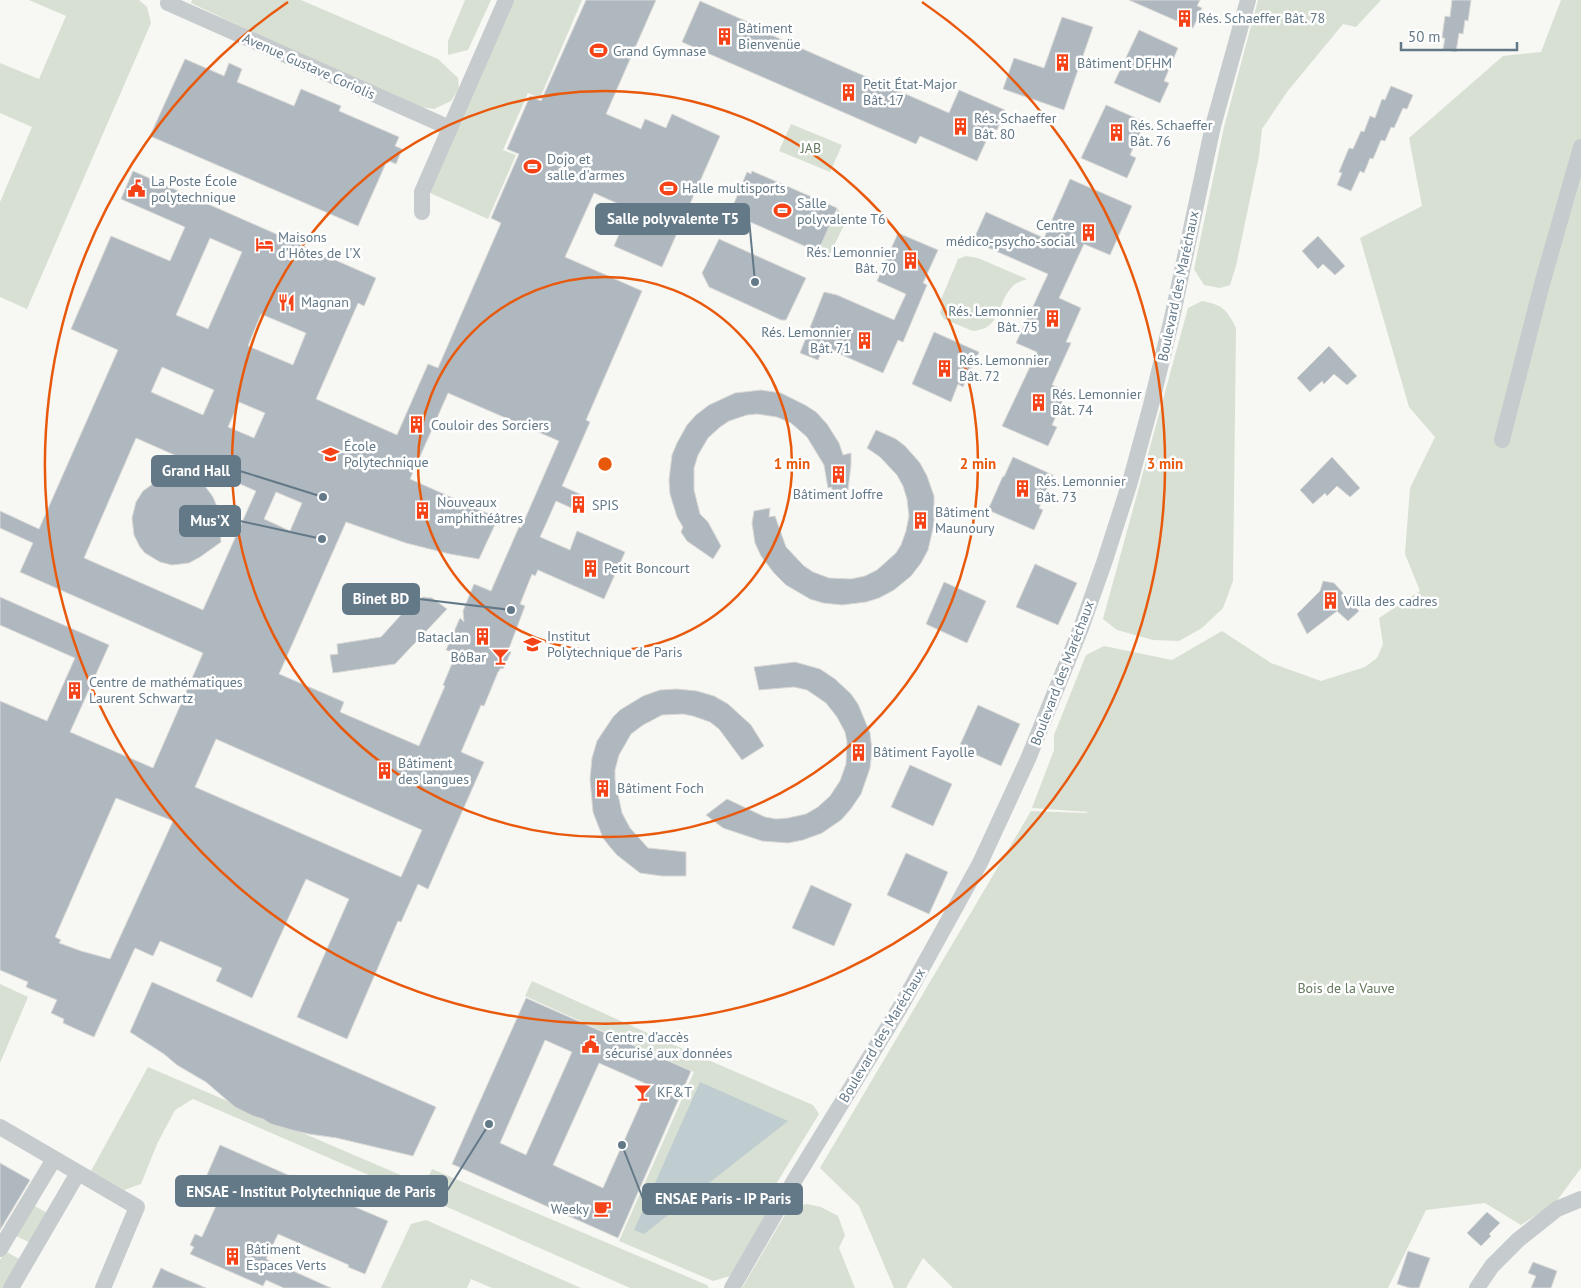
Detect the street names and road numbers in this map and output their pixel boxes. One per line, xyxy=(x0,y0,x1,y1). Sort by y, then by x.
street label: Avenue Gustave Coriolis xyxy=(240,29,378,103)
street label: Boulevard des Maréchaux xyxy=(1153,209,1203,363)
street label: Boulevard des Maréchaux xyxy=(1026,598,1098,748)
street label: Boulevard des Maréchaux xyxy=(835,965,929,1105)

